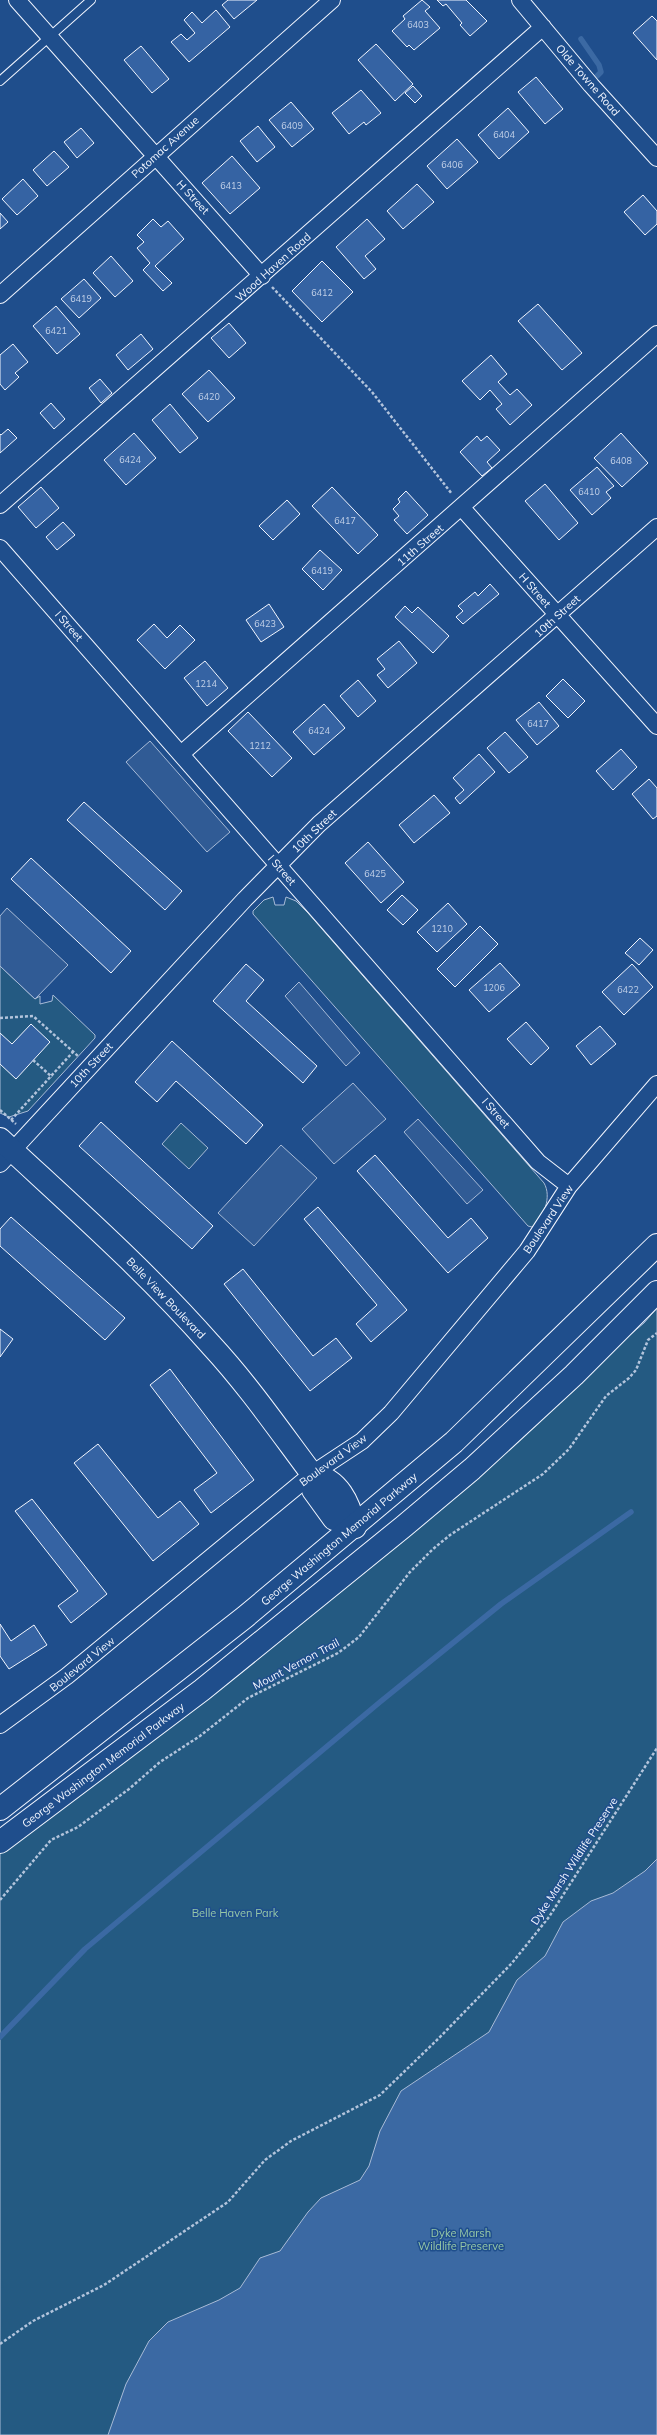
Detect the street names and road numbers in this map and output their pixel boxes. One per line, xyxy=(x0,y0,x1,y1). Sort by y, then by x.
street label: Olde Towne Road xyxy=(553,41,623,119)
street label: Potomac Avenue xyxy=(128,113,202,181)
street label: H Street xyxy=(174,177,212,217)
street label: Wood Haven Road xyxy=(232,229,314,305)
street label: 11th Street xyxy=(394,521,446,569)
street label: H Street xyxy=(516,570,554,610)
street label: 10th Street xyxy=(531,592,583,640)
street label: I Street xyxy=(52,608,86,644)
street label: 10th Street xyxy=(289,806,339,856)
street label: I Street xyxy=(265,852,299,888)
street label: 10th Street xyxy=(67,1039,116,1091)
street label: I Street xyxy=(479,1095,513,1131)
street label: Boulevard View xyxy=(520,1182,576,1256)
street label: Belle View Boulevard xyxy=(124,1254,208,1342)
street label: Boulevard View xyxy=(296,1431,370,1489)
street label: George Washington Memorial Parkway xyxy=(258,1469,420,1609)
street label: Boulevard View xyxy=(46,1633,118,1695)
street label: Mount Vernon Trail xyxy=(250,1635,342,1693)
street label: George Washington Memorial Parkway xyxy=(19,1699,187,1831)
street label: Dyke Marsh Wildlife Preserve xyxy=(527,1795,621,1927)

